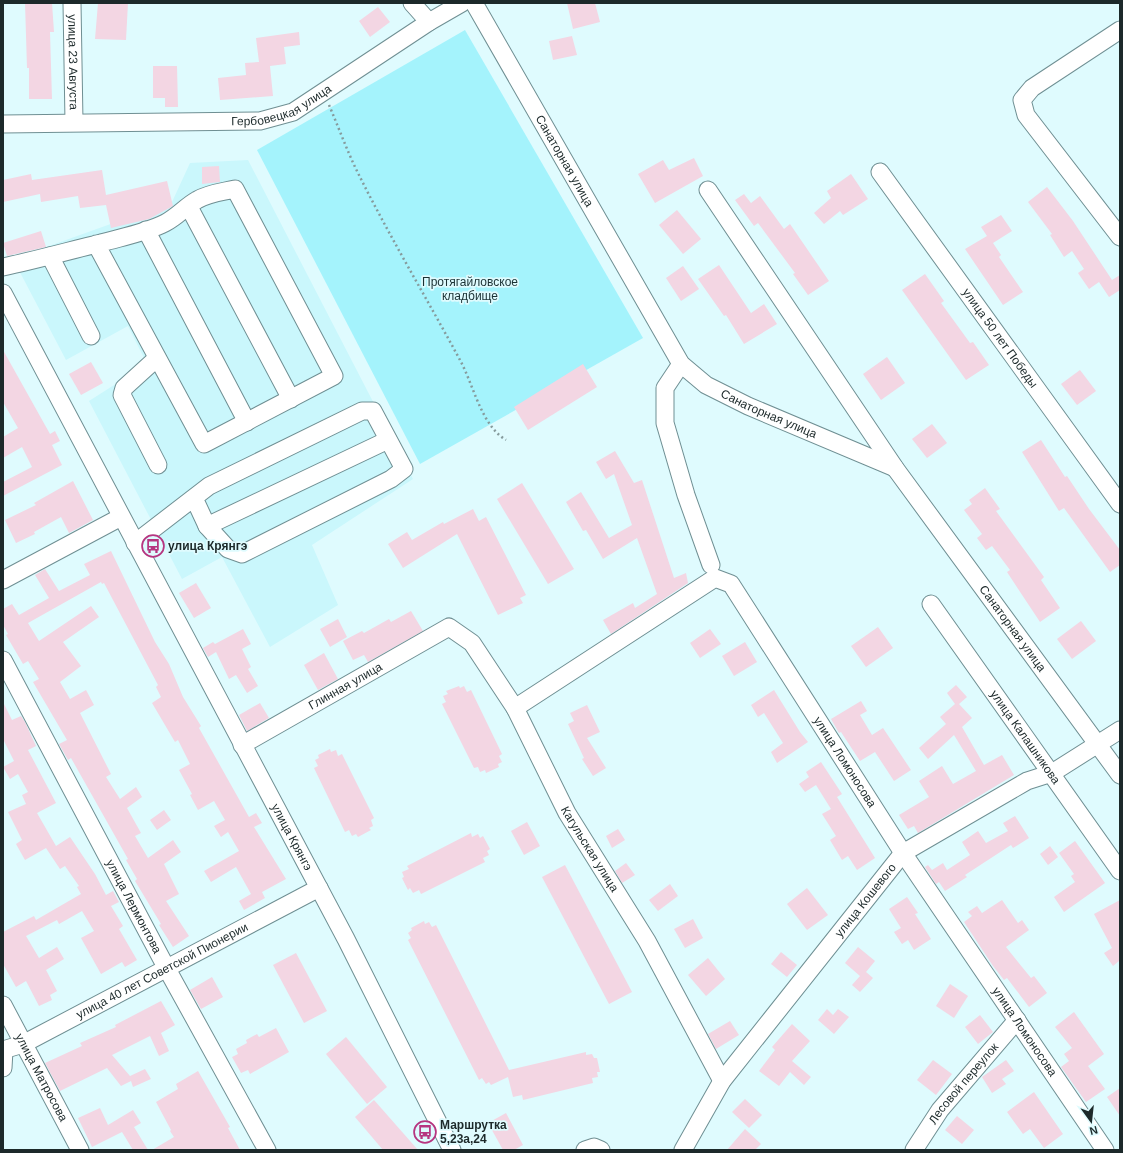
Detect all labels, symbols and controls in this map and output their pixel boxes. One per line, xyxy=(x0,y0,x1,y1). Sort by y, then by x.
street label: улица 23 Августа xyxy=(65,14,81,110)
street label: Гербовецкая улица xyxy=(231,81,334,128)
street label: Санаторная улица xyxy=(533,113,597,210)
park label: Протягайловское кладбище xyxy=(422,275,518,303)
street label: улица 50 лет Победы xyxy=(959,286,1041,391)
street label: Санаторная улица xyxy=(718,387,819,441)
bus stop icon: улица Крянгэ xyxy=(140,533,166,559)
place label: улица Крянгэ xyxy=(168,539,248,553)
street label: Санаторная улица xyxy=(976,583,1049,675)
street label: Глинная улица xyxy=(306,659,385,713)
street label: улица Калашникова xyxy=(987,687,1063,787)
street label: улица Ломоносова xyxy=(811,714,879,810)
street label: улица Крянгэ xyxy=(268,801,315,873)
street label: Кагульская улица xyxy=(558,804,622,895)
street label: улица Лермонтова xyxy=(103,857,165,956)
street label: улица Кошевого xyxy=(832,860,899,940)
street label: улица 40 лет Советской Пионерии xyxy=(74,920,250,1022)
street label: улица Ломоносова xyxy=(989,984,1060,1079)
street label: улица Матросова xyxy=(12,1031,71,1124)
street label: Лесовой переулок xyxy=(926,1039,1002,1127)
north arrow xyxy=(1071,1101,1111,1141)
place label: Маршрутка 5,23а,24 xyxy=(440,1118,507,1146)
bus stop icon: Маршрутка 5,23а,24 xyxy=(412,1119,438,1145)
text: N xyxy=(1088,1124,1099,1137)

